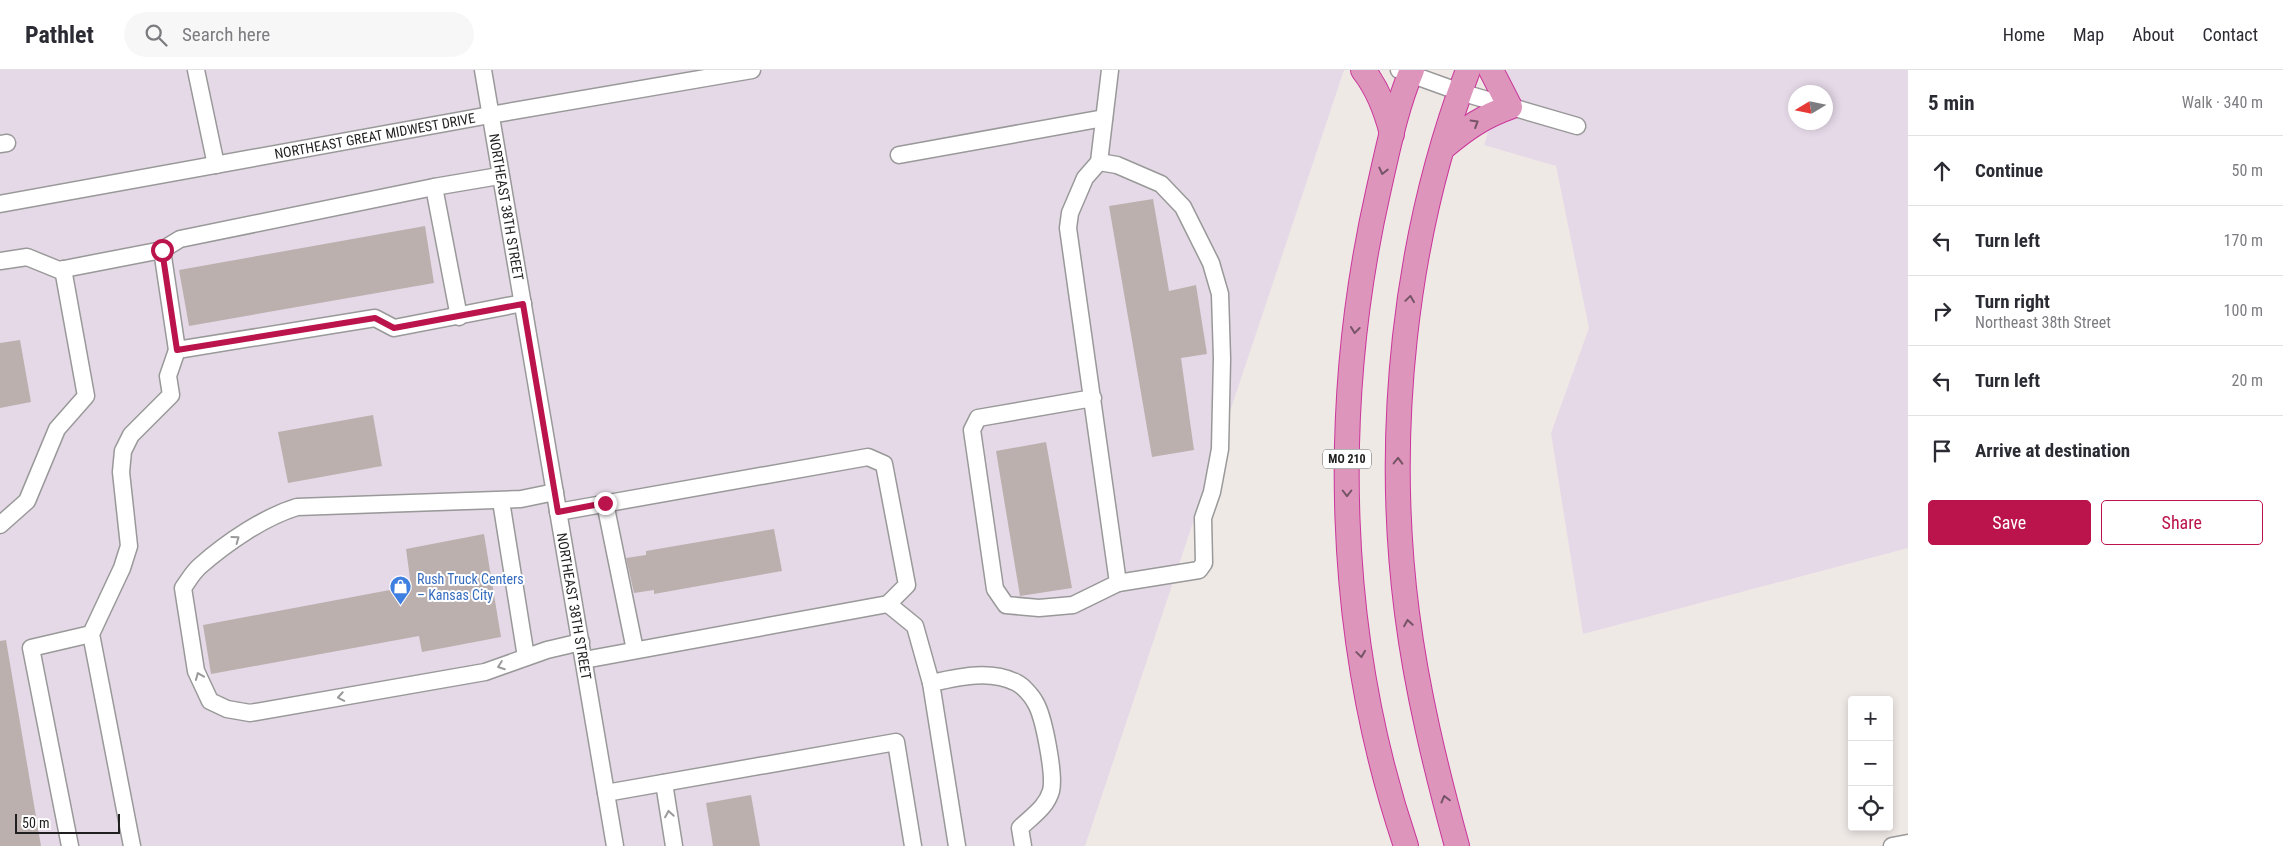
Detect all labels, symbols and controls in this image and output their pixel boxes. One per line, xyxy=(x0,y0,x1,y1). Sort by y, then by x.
search box xyxy=(124,12,474,57)
text: Pathlet xyxy=(25,21,94,49)
icon: search xyxy=(142,21,170,49)
text: Search here xyxy=(182,23,270,46)
text: Home xyxy=(2003,24,2045,45)
text: Map xyxy=(2073,24,2104,45)
text: About xyxy=(2132,24,2174,45)
text: Contact xyxy=(2202,24,2258,45)
north arrow xyxy=(1788,85,1833,130)
text: 5 min xyxy=(1928,91,1975,115)
text: Walk · 340 m xyxy=(2182,93,2263,112)
street label: NORTHEAST GREAT MIDWEST DRIVE xyxy=(273,110,477,162)
one-way arrow xyxy=(1469,119,1478,129)
street label: NORTHEAST 38TH STREET xyxy=(486,132,527,282)
icon: ahead xyxy=(1928,157,1956,185)
text: Continue xyxy=(1975,159,2043,182)
text: 50 m xyxy=(2231,161,2263,180)
one-way arrow xyxy=(1378,166,1389,175)
icon: left xyxy=(1928,227,1956,255)
text: Turn left xyxy=(1975,229,2040,252)
text: 170 m xyxy=(2224,231,2263,250)
route start xyxy=(151,239,174,262)
text: Turn right xyxy=(1975,290,2050,313)
one-way arrow xyxy=(1405,294,1415,303)
icon: right xyxy=(1928,297,1956,325)
text: 100 m xyxy=(2224,301,2263,320)
text: Northeast 38th Street xyxy=(1975,313,2111,332)
one-way arrow xyxy=(1350,327,1361,335)
icon: left xyxy=(1928,367,1956,395)
text: Turn left xyxy=(1975,369,2040,392)
text: 20 m xyxy=(2231,371,2263,390)
icon: arrive xyxy=(1928,437,1956,465)
text: Arrive at destination xyxy=(1975,439,2130,462)
road number: MO 210 xyxy=(1323,449,1371,468)
one-way arrow xyxy=(1393,456,1403,464)
one-way arrow xyxy=(1342,489,1352,497)
route end xyxy=(594,492,617,515)
button: Save xyxy=(1928,500,2091,545)
button: Share xyxy=(2101,500,2263,545)
street label: NORTHEAST 38TH STREET xyxy=(554,532,595,681)
one-way arrow xyxy=(230,537,239,545)
place label: Rush Truck Centers – Kansas City xyxy=(417,571,524,603)
shop icon: Rush Truck Centers – Kansas City xyxy=(389,575,413,606)
one-way arrow xyxy=(1404,618,1414,627)
one-way arrow xyxy=(1355,651,1366,659)
one-way arrow xyxy=(497,660,506,670)
one-way arrow xyxy=(194,672,205,681)
one-way arrow xyxy=(337,692,346,702)
map controls xyxy=(1848,696,1893,831)
button: + xyxy=(1848,696,1893,741)
button: − xyxy=(1848,741,1893,786)
button: locate xyxy=(1848,786,1893,831)
one-way arrow xyxy=(1440,795,1450,803)
one-way arrow xyxy=(664,810,674,819)
scale bar xyxy=(15,811,120,834)
text: 50 m xyxy=(22,815,50,831)

